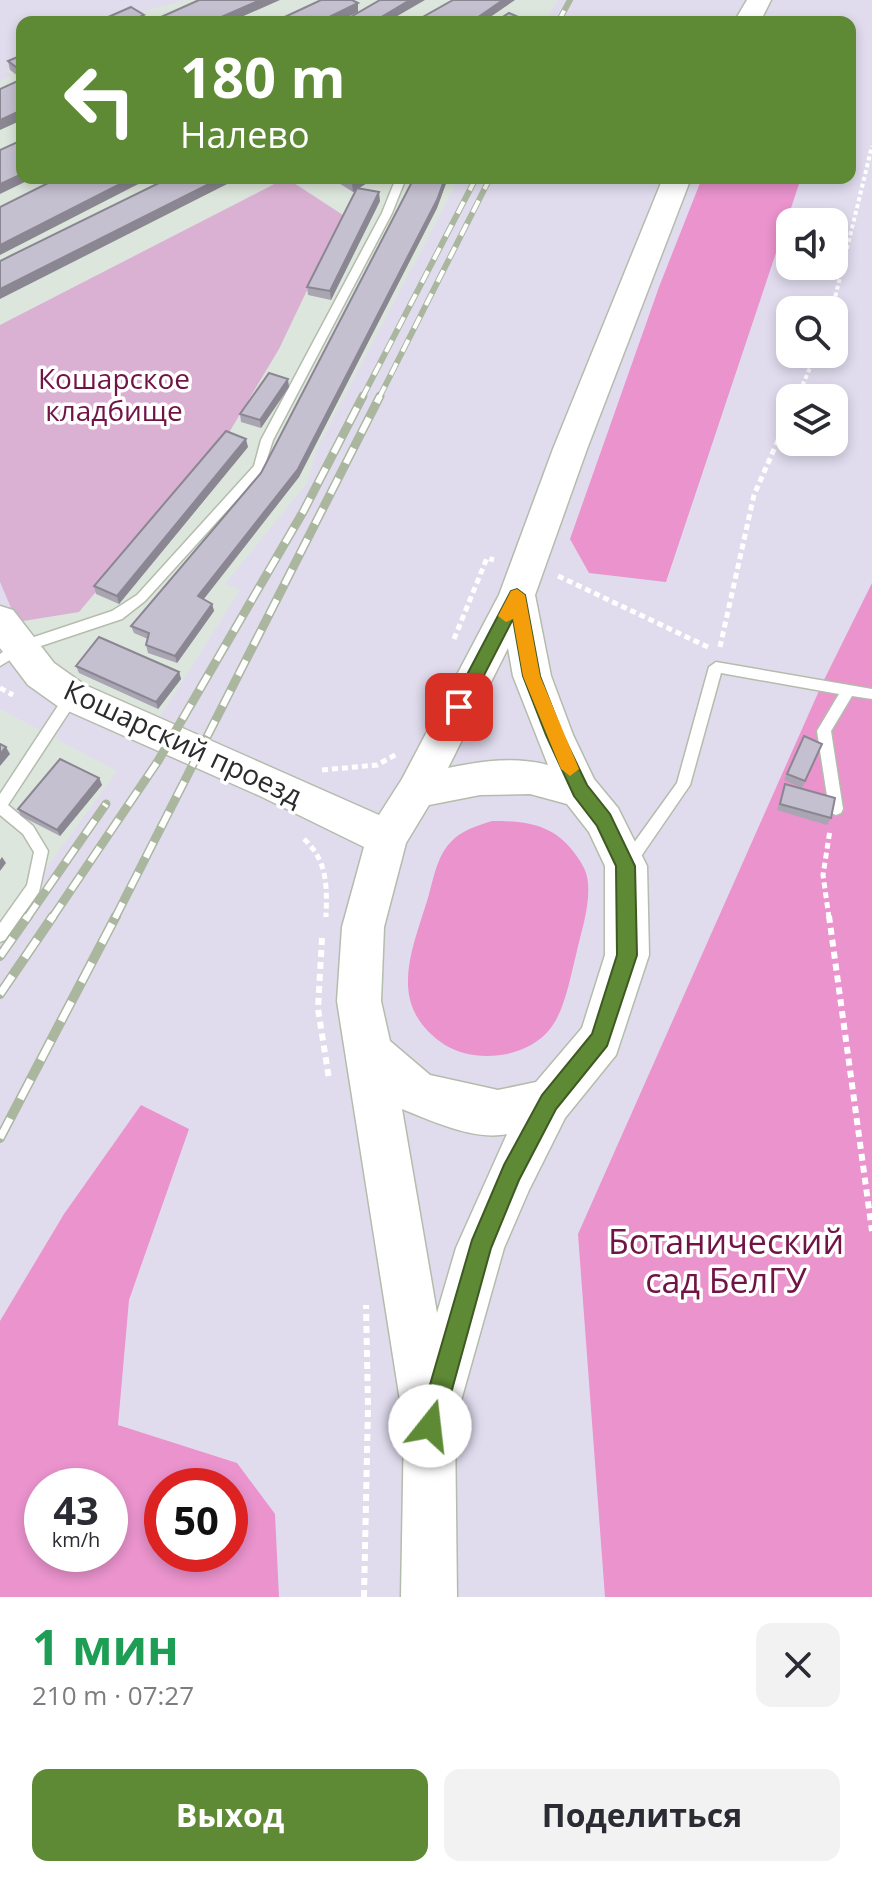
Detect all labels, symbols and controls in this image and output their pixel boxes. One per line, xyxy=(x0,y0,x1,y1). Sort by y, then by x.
text: 180 m xyxy=(180,38,346,114)
icon: left xyxy=(48,48,152,152)
text: Налево xyxy=(180,110,310,159)
map controls xyxy=(776,208,848,456)
button: sound xyxy=(776,208,848,280)
button: search xyxy=(776,296,848,368)
park label: Кошарское кладбище xyxy=(38,359,190,429)
button: layers xyxy=(776,384,848,456)
street label: Кошарский проезд xyxy=(58,670,309,814)
pin xyxy=(425,673,493,741)
icon: arrive xyxy=(437,685,481,729)
park label: Ботанический сад БелГУ xyxy=(608,1218,844,1303)
position arrow xyxy=(388,1384,472,1468)
speed limit sign: 50 xyxy=(144,1468,248,1572)
text: 43 xyxy=(53,1482,99,1537)
text: km/h xyxy=(52,1526,100,1553)
text: 1 мин xyxy=(32,1614,179,1679)
button: close xyxy=(756,1623,840,1707)
text: 210 m · 07:27 xyxy=(32,1677,194,1713)
button: Выход xyxy=(32,1769,428,1861)
button: Поделиться xyxy=(444,1769,840,1861)

